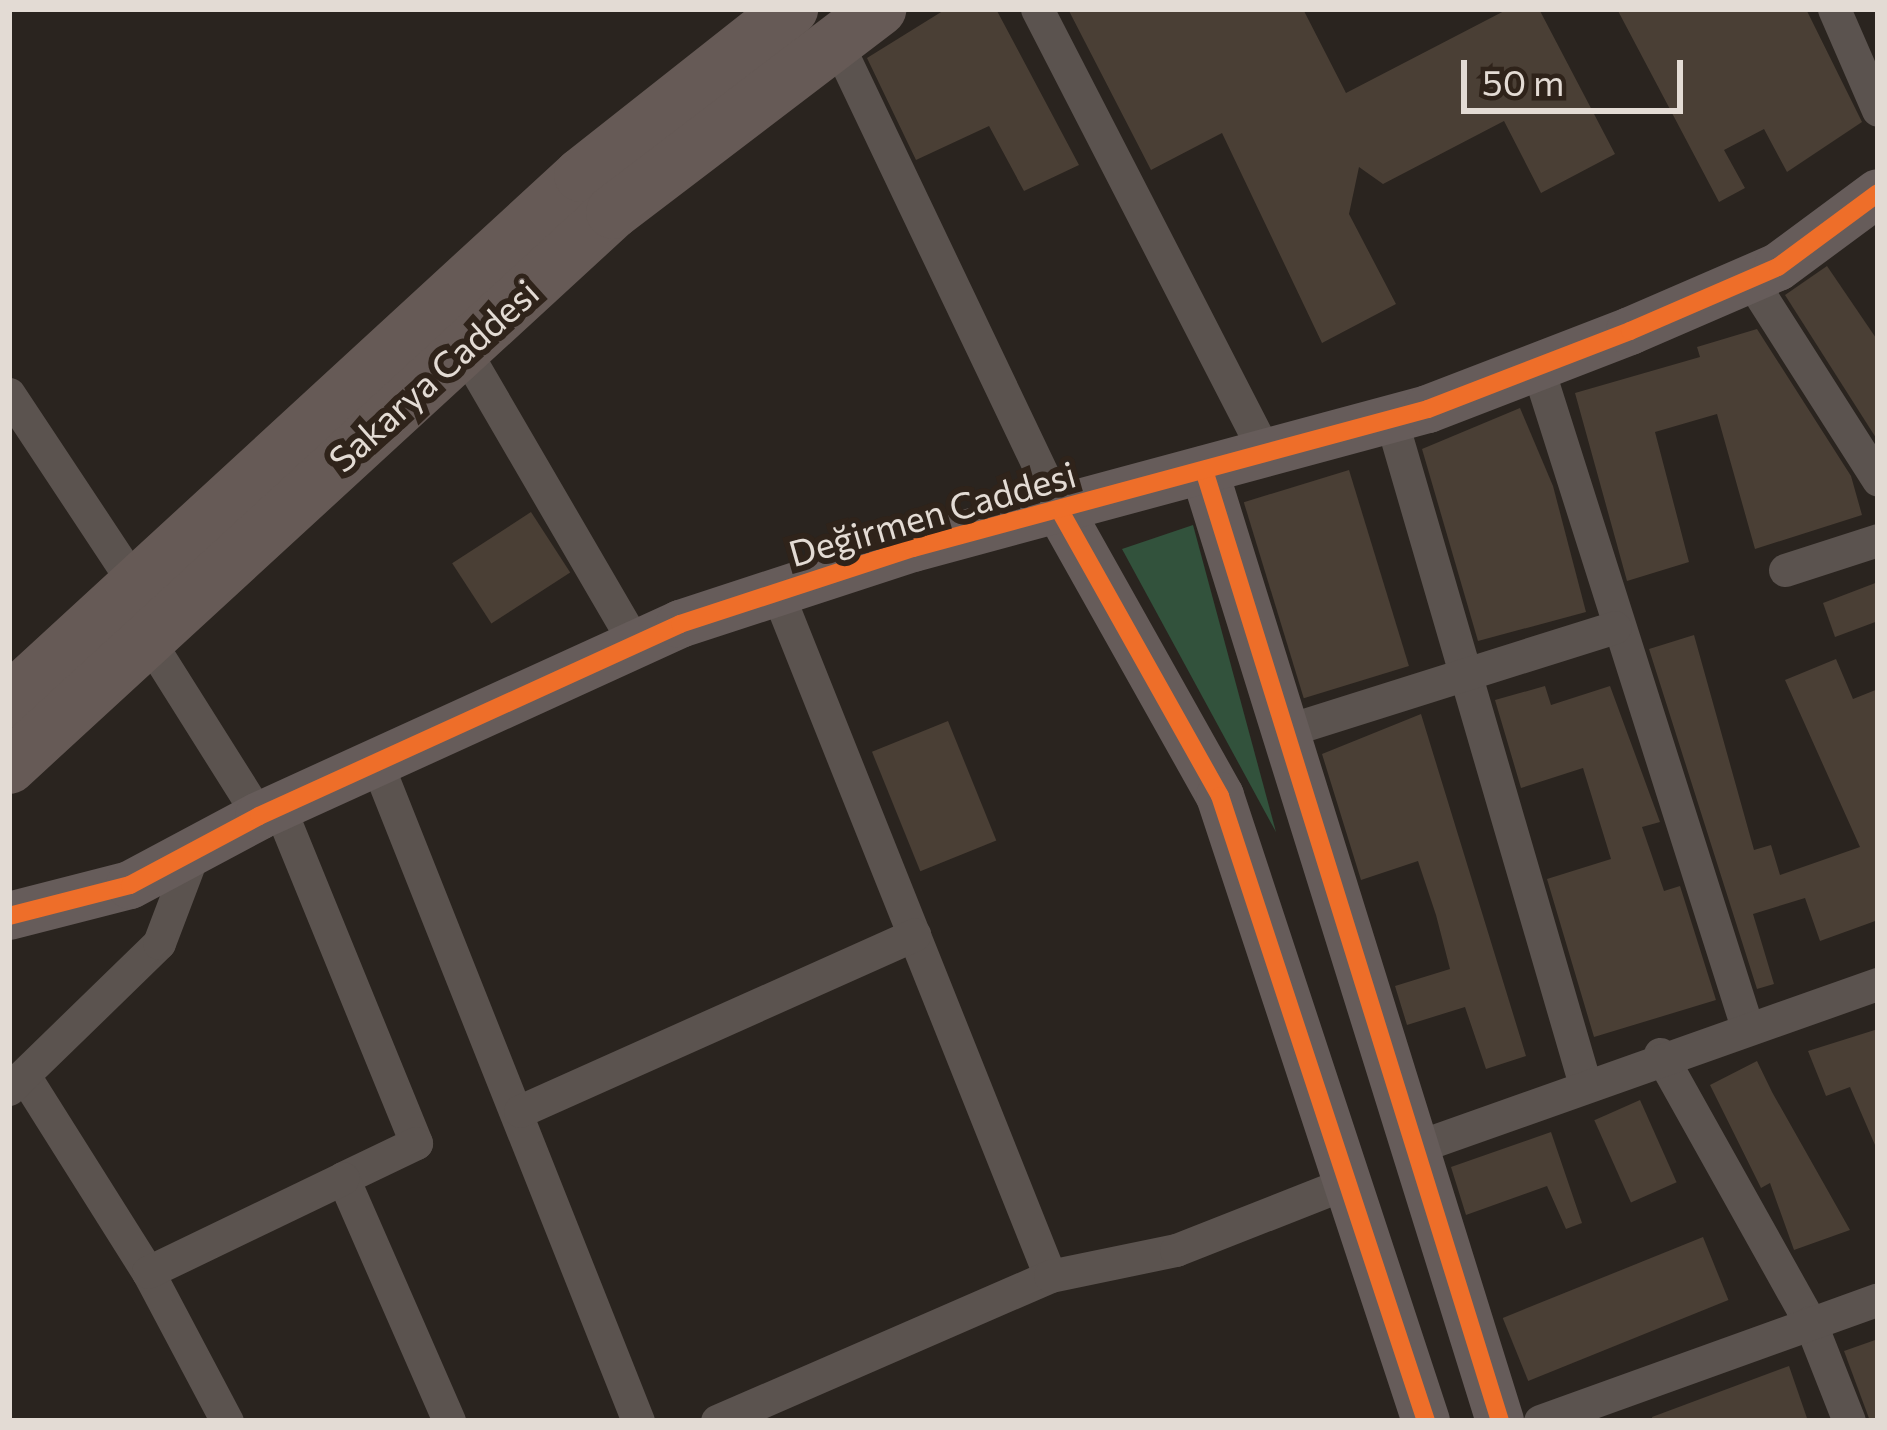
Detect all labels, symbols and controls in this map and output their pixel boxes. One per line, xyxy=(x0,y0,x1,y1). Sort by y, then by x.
scale bar xyxy=(1467,36,1689,110)
text: 50 m xyxy=(1482,59,1564,103)
street label: Sakarya Caddesi xyxy=(320,270,546,480)
street label: Değirmen Caddesi xyxy=(784,451,1080,575)

